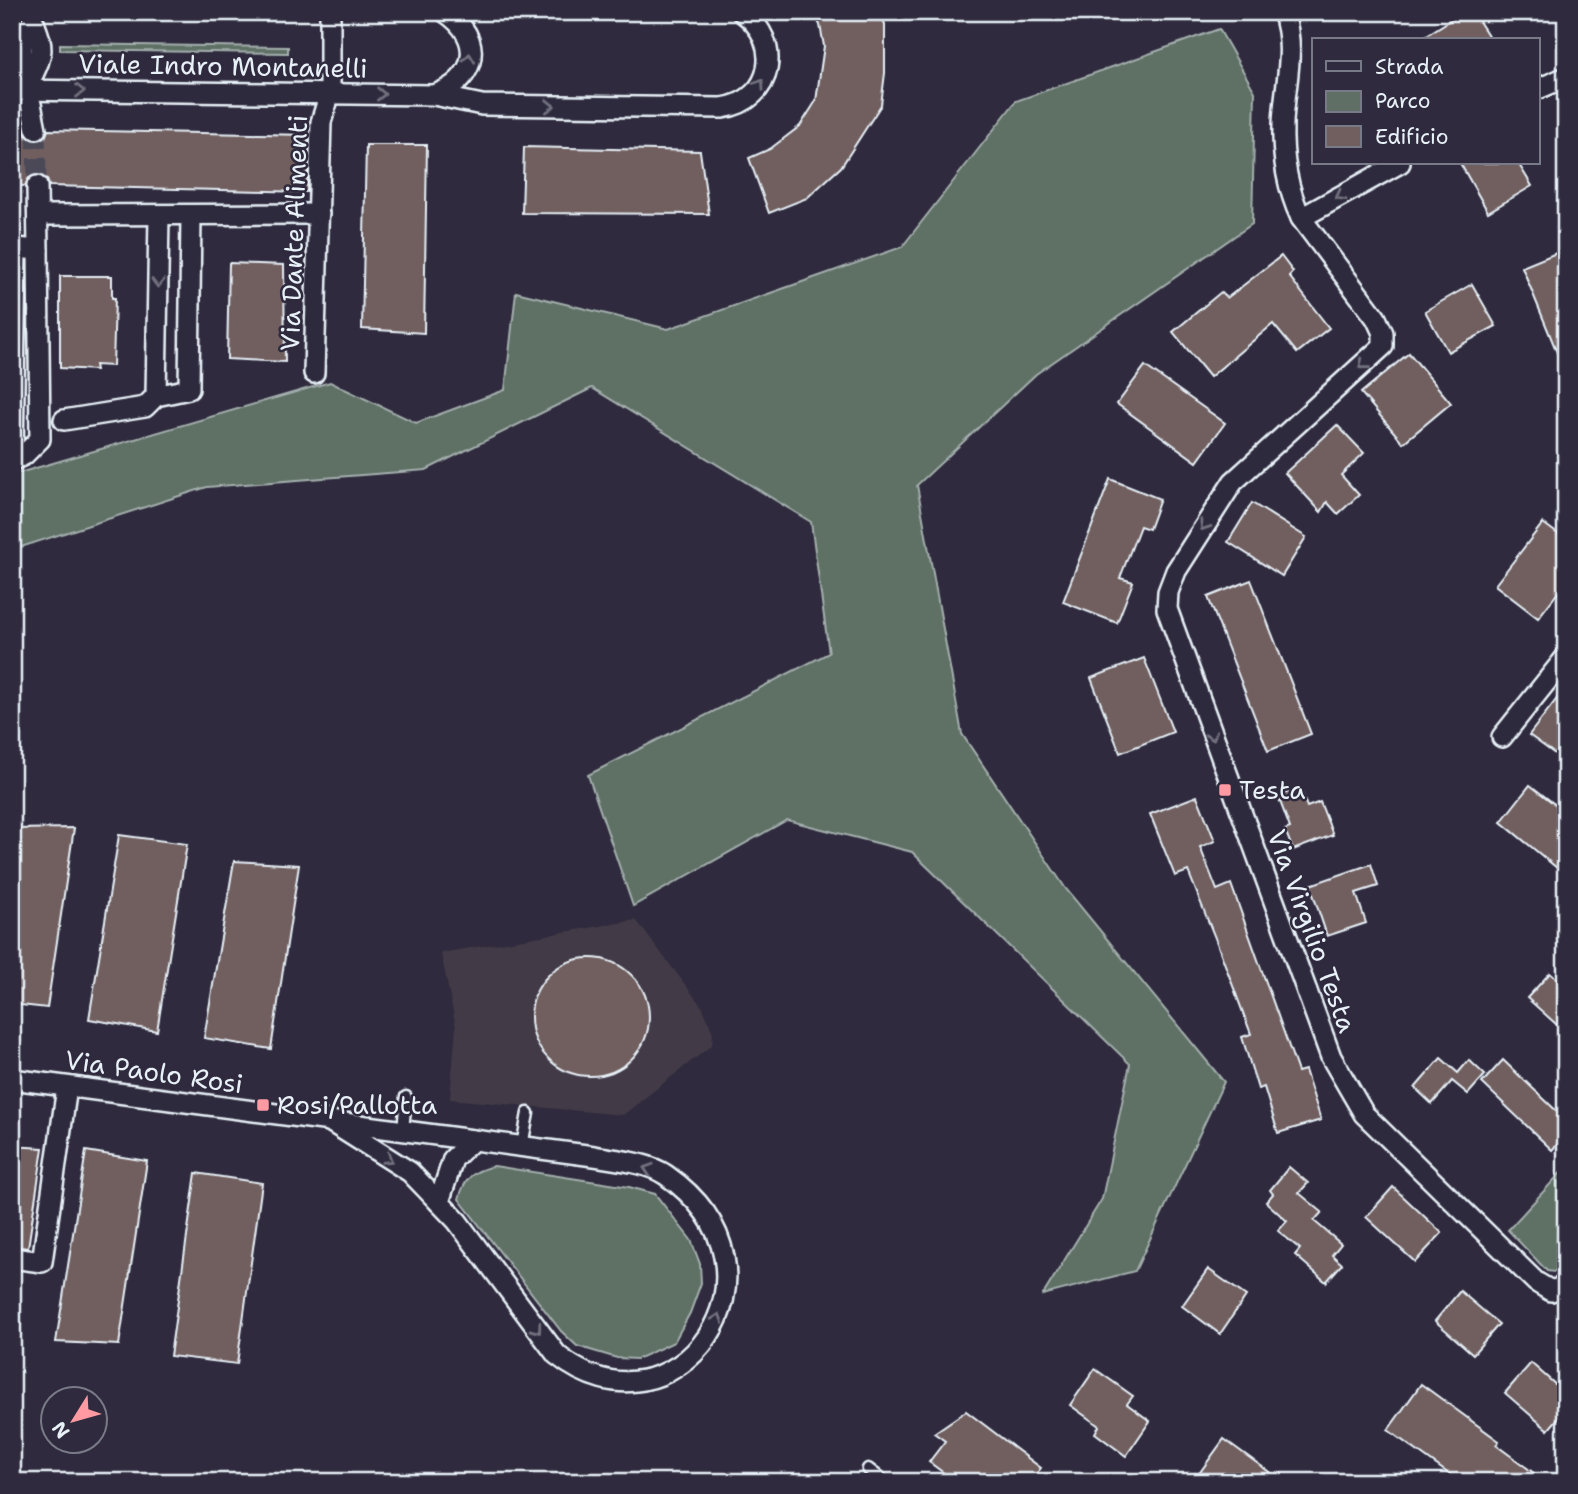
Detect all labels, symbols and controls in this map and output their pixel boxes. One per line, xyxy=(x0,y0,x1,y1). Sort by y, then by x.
legend xyxy=(1312,38,1540,164)
street label: Viale Indro Montanelli xyxy=(78,45,368,86)
one-way arrow xyxy=(462,52,477,63)
text: Strada xyxy=(1375,53,1443,81)
one-way arrow xyxy=(752,80,764,92)
one-way arrow xyxy=(76,83,86,99)
one-way arrow xyxy=(377,86,387,102)
text: Parco xyxy=(1375,87,1430,115)
one-way arrow xyxy=(545,98,556,114)
street label: Via Dante Alimenti xyxy=(272,114,315,352)
text: Edificio xyxy=(1375,123,1448,151)
one-way arrow xyxy=(1335,188,1348,201)
one-way arrow xyxy=(150,278,166,289)
one-way arrow xyxy=(1358,356,1370,369)
one-way arrow xyxy=(1199,518,1212,531)
one-way arrow xyxy=(1204,729,1218,742)
place label: Testa xyxy=(1239,772,1305,807)
marker: Testa xyxy=(1217,782,1233,798)
street label: Via Virgilio Testa xyxy=(1259,824,1365,1037)
street label: Via Paolo Rosi xyxy=(63,1042,245,1101)
place label: Rosi/Pallotta xyxy=(277,1087,437,1122)
marker: Rosi/Pallotta xyxy=(255,1097,271,1113)
one-way arrow xyxy=(381,1150,394,1163)
one-way arrow xyxy=(643,1162,655,1177)
one-way arrow xyxy=(710,1312,724,1324)
one-way arrow xyxy=(529,1321,542,1333)
north arrow xyxy=(38,1386,108,1456)
text: N xyxy=(46,1416,75,1443)

